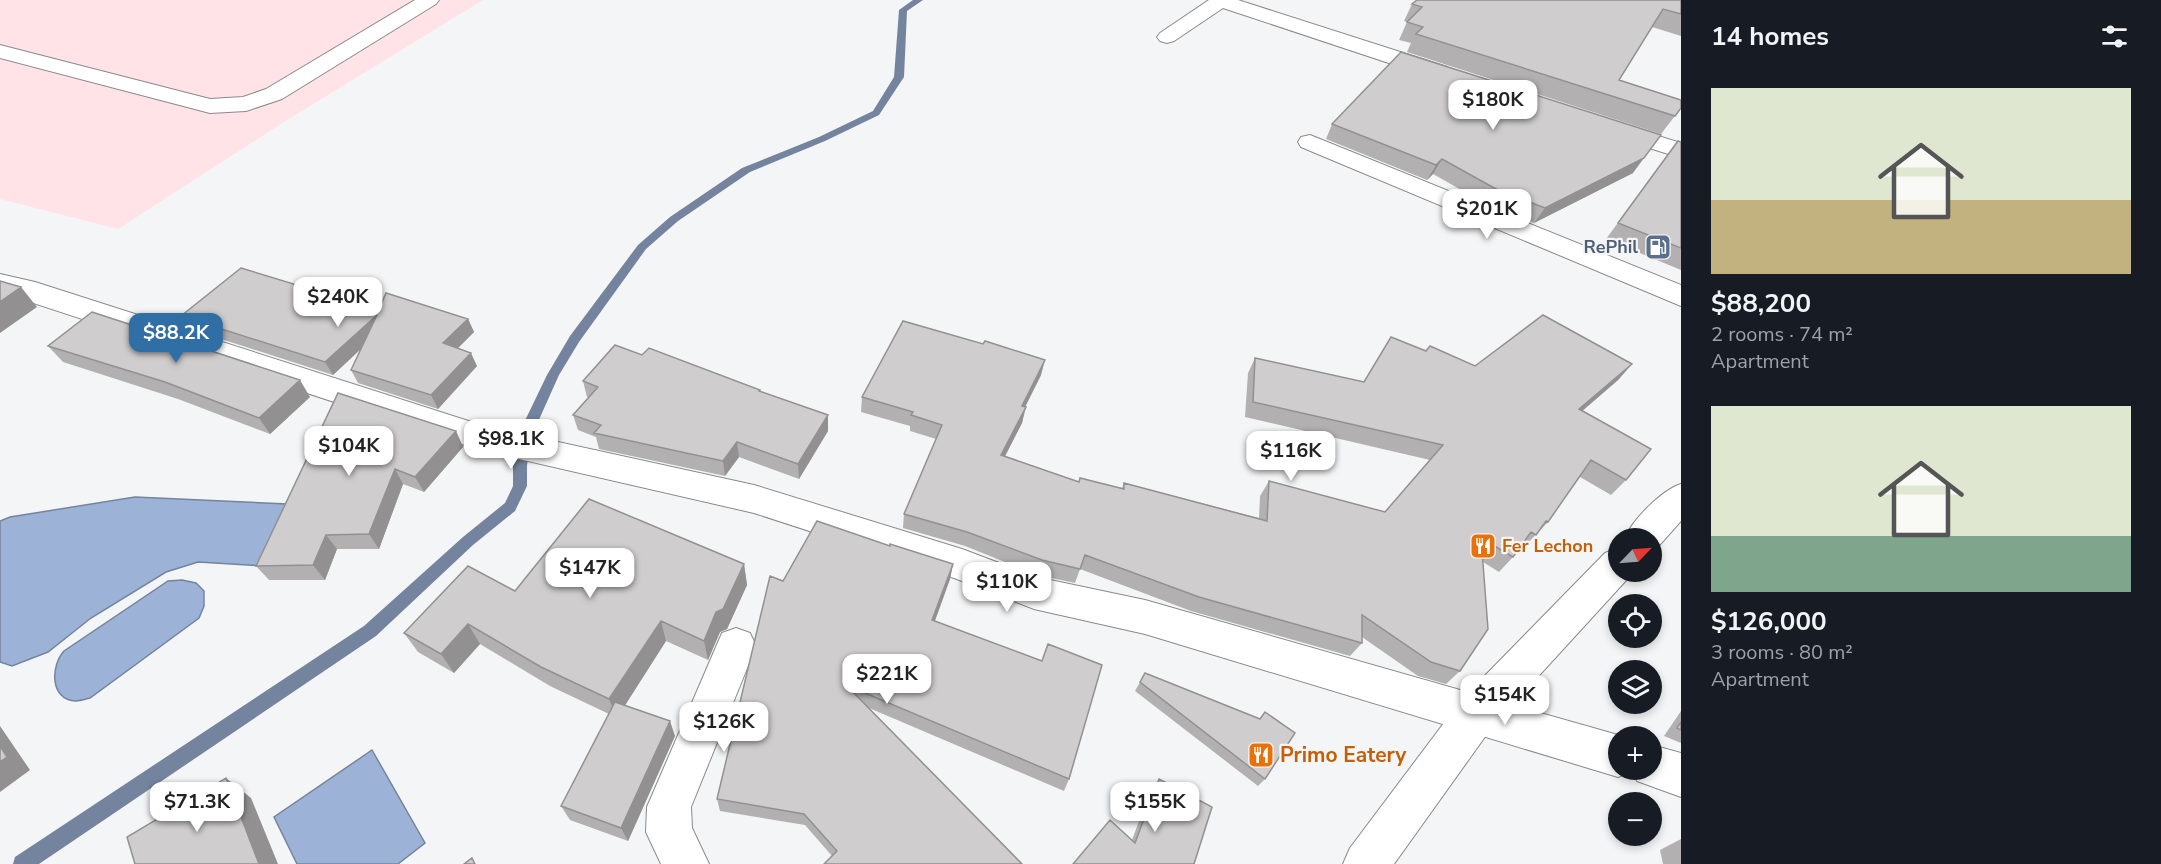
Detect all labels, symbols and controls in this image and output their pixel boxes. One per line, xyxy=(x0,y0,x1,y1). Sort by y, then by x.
text: 14 homes xyxy=(1711,19,1829,54)
icon: filters xyxy=(2098,20,2131,53)
pin: $180K xyxy=(1451,80,1535,131)
text: $180K xyxy=(1462,86,1524,113)
icon: home xyxy=(1867,127,1975,235)
pin: $201K xyxy=(1445,189,1529,240)
text: $201K xyxy=(1456,195,1518,222)
fuel station icon: RePhil xyxy=(1643,232,1673,262)
place label: RePhil xyxy=(1584,235,1638,259)
pin: $240K xyxy=(296,277,380,328)
text: $240K xyxy=(307,283,369,310)
text: $88,200 xyxy=(1711,286,1811,321)
pin: $88.2K xyxy=(127,313,225,364)
text: $88.2K xyxy=(143,319,209,346)
text: 2 rooms · 74 m² xyxy=(1711,321,1853,348)
text: Apartment xyxy=(1711,348,1809,375)
pin: $98.1K xyxy=(462,419,560,470)
text: $98.1K xyxy=(478,425,544,452)
pin: $104K xyxy=(307,426,391,477)
pin: $116K xyxy=(1249,431,1333,482)
text: $104K xyxy=(318,432,380,459)
text: $116K xyxy=(1260,437,1322,464)
icon: home xyxy=(1867,445,1975,553)
north arrow xyxy=(1608,528,1662,582)
map controls xyxy=(1608,528,1662,846)
restaurant icon: Fer Lechon xyxy=(1468,531,1498,561)
place label: Fer Lechon xyxy=(1502,534,1593,558)
pin: $147K xyxy=(548,548,632,599)
text: $147K xyxy=(559,554,621,581)
pin: $110K xyxy=(965,562,1049,613)
text: $110K xyxy=(976,568,1038,595)
button: locate xyxy=(1608,594,1662,648)
text: $126,000 xyxy=(1711,604,1827,639)
text: 3 rooms · 80 m² xyxy=(1711,639,1853,666)
pin: $221K xyxy=(845,654,929,705)
text: $221K xyxy=(856,660,918,687)
button: layers xyxy=(1608,660,1662,714)
text: Apartment xyxy=(1711,666,1809,693)
pin: $154K xyxy=(1463,675,1547,726)
text: $154K xyxy=(1474,681,1536,708)
pin: $126K xyxy=(682,702,766,753)
text: $126K xyxy=(693,708,755,735)
button: + xyxy=(1608,726,1662,780)
restaurant icon: Primo Eatery xyxy=(1246,740,1276,770)
place label: Primo Eatery xyxy=(1280,741,1407,769)
pin: $71.3K xyxy=(148,782,246,833)
pin: $155K xyxy=(1113,782,1197,833)
text: $71.3K xyxy=(164,788,230,815)
text: $155K xyxy=(1124,788,1186,815)
button: − xyxy=(1608,792,1662,846)

